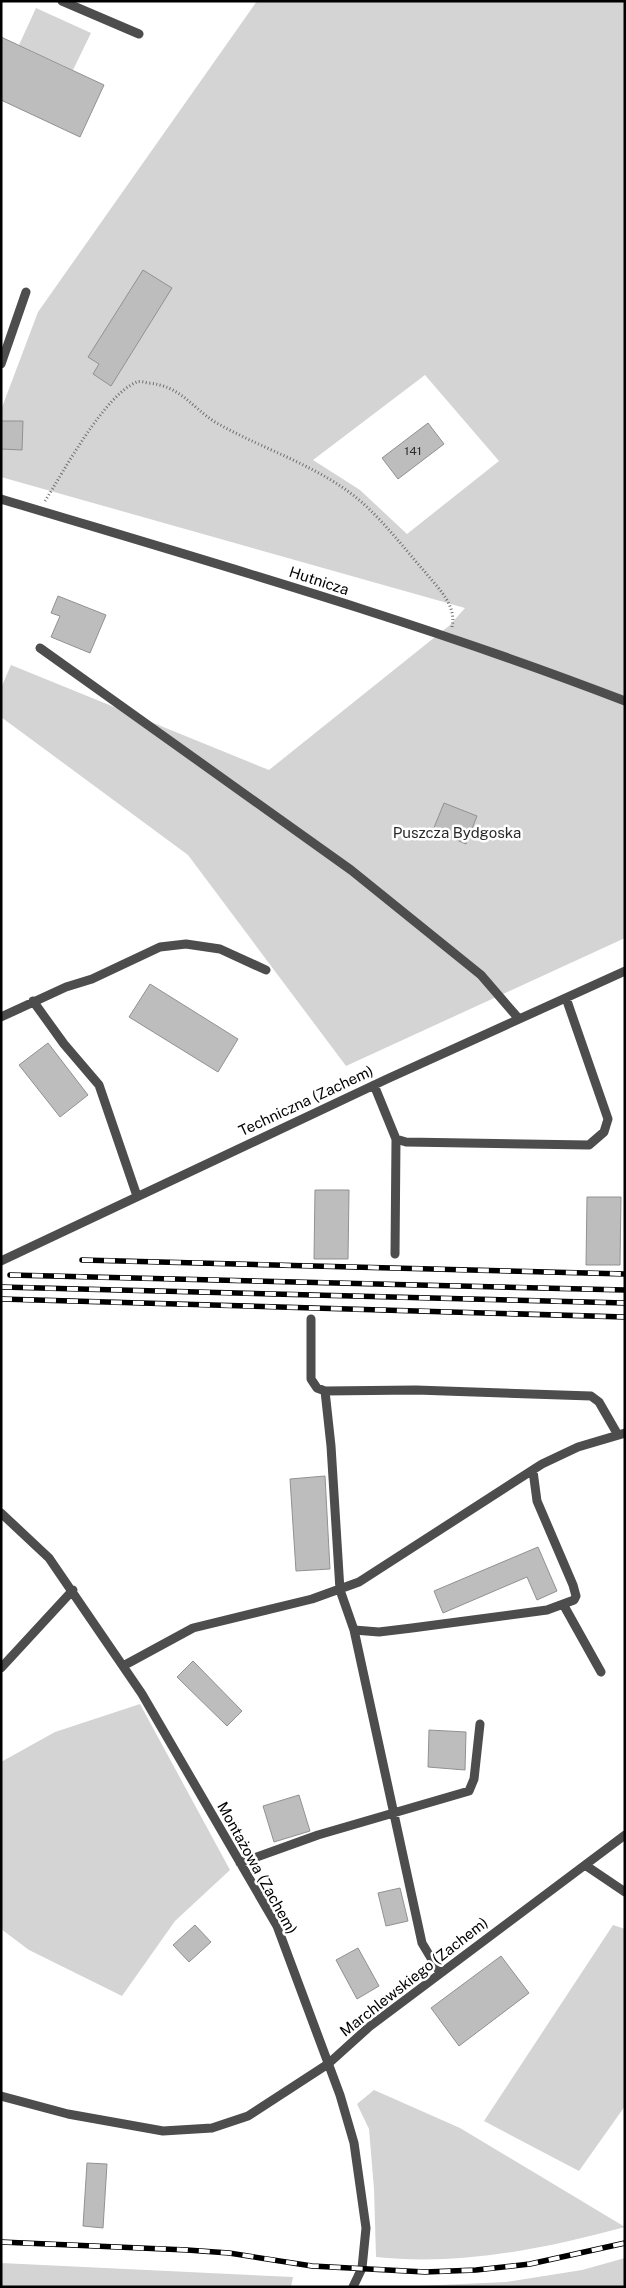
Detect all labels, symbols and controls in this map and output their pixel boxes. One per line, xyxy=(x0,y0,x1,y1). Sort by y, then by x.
house number: 141 xyxy=(404,444,422,458)
street label: Hutnicza xyxy=(287,563,351,598)
park label: Puszcza Bydgoska xyxy=(393,824,521,841)
street label: Techniczna (Zachem) xyxy=(236,1062,376,1139)
street label: Montażowa (Zachem) xyxy=(214,1799,301,1937)
street label: Marchlewskiego (Zachem) xyxy=(336,1914,491,2040)

